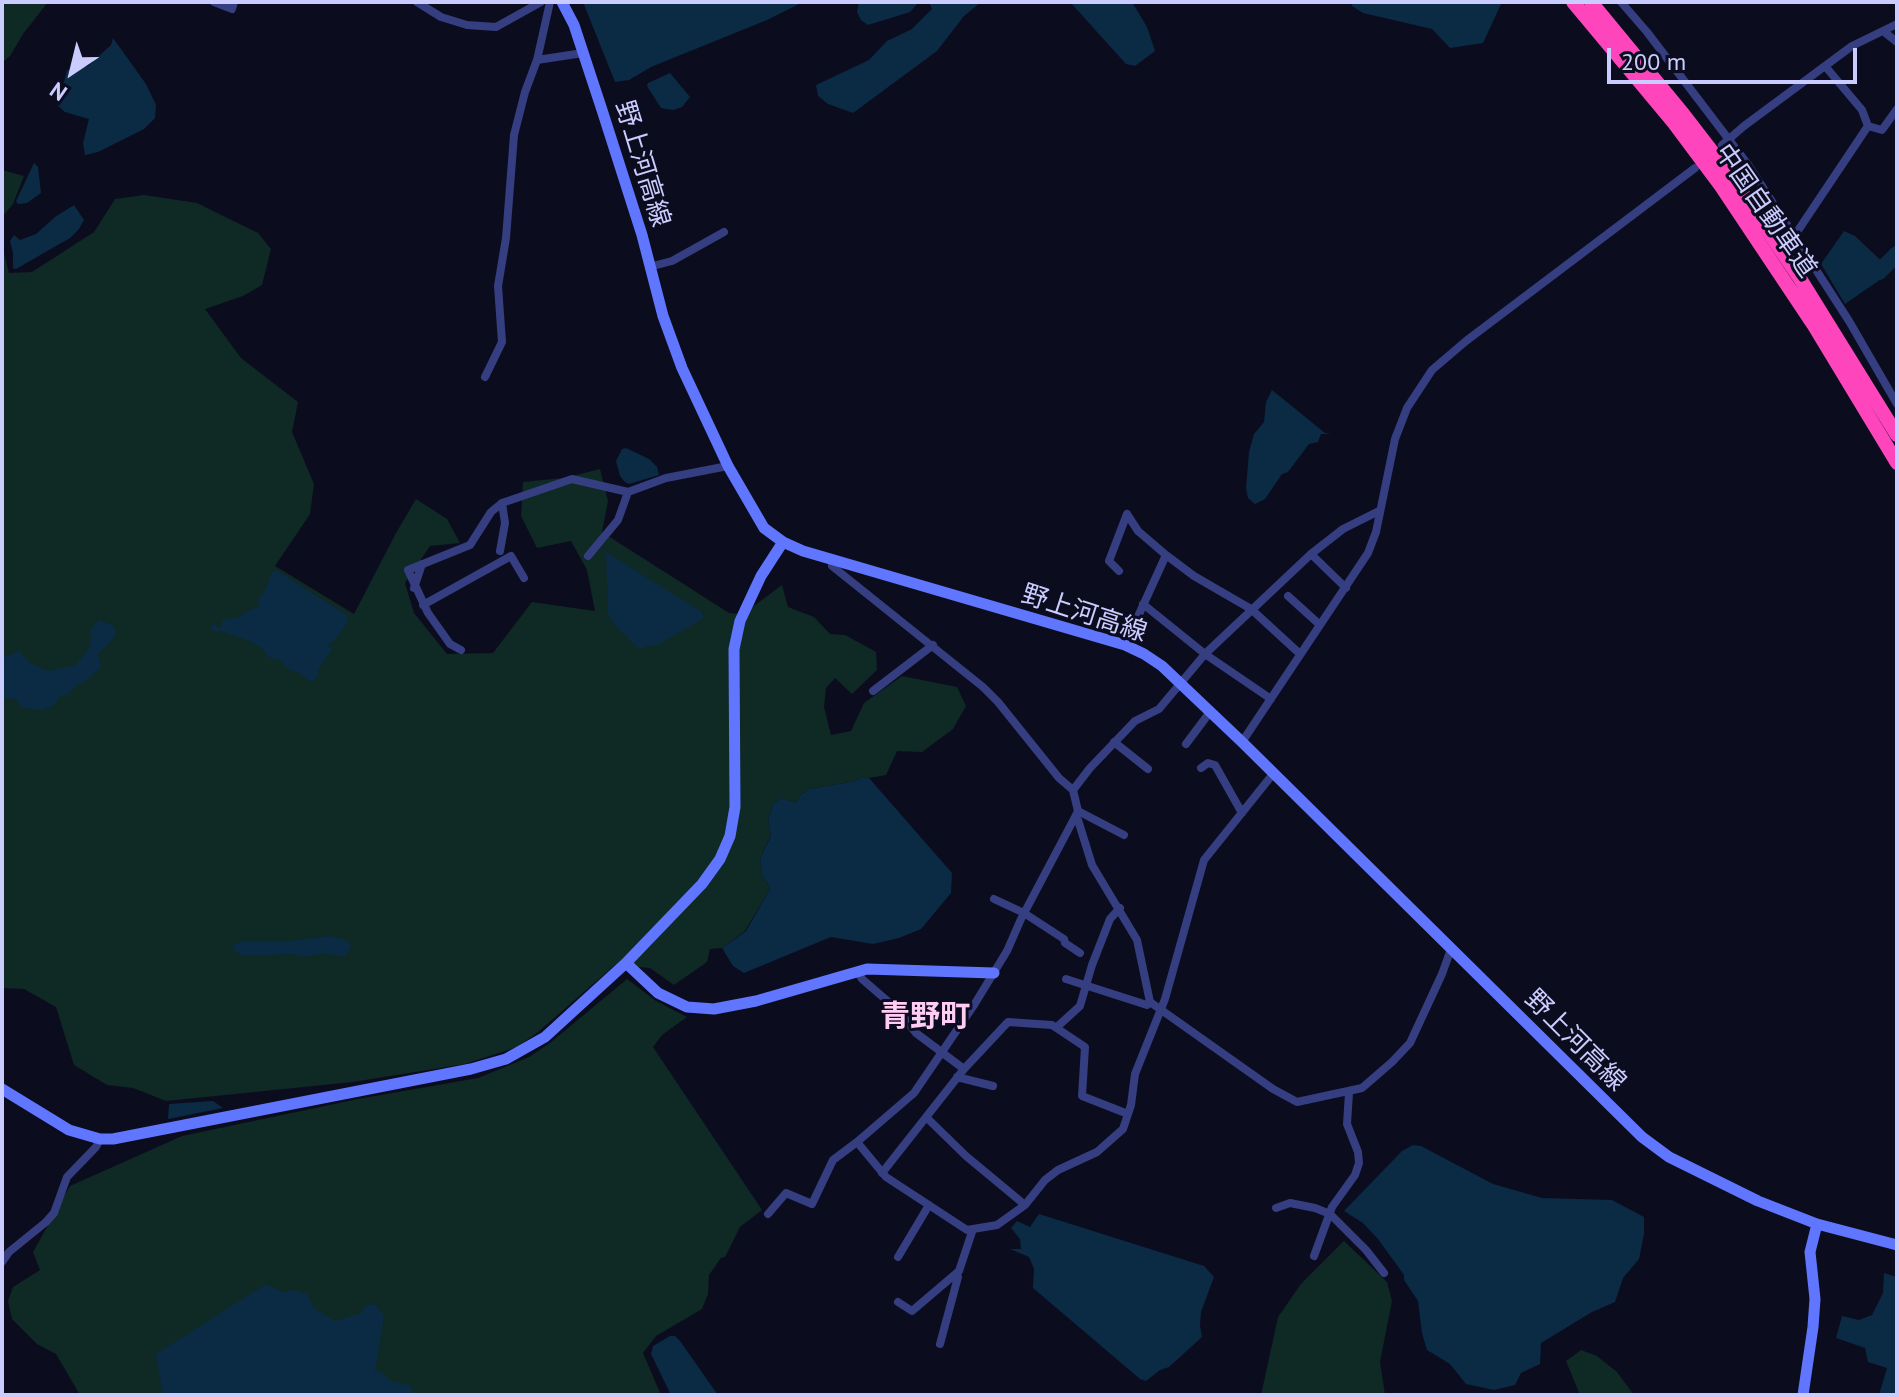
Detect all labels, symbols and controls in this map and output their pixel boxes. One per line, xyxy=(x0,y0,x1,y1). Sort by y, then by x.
north arrow xyxy=(32,32,112,112)
scale bar xyxy=(1611,32,1861,82)
text: 200 m xyxy=(1621,46,1686,77)
text: N xyxy=(44,76,72,107)
street label: 野上河高線 xyxy=(608,97,676,231)
street label: 中国自動車道 xyxy=(1707,138,1823,284)
street label: 野上河高線 xyxy=(1017,579,1151,649)
street label: 野上河高線 xyxy=(1518,984,1632,1098)
district label: 青野町 xyxy=(880,999,970,1035)

